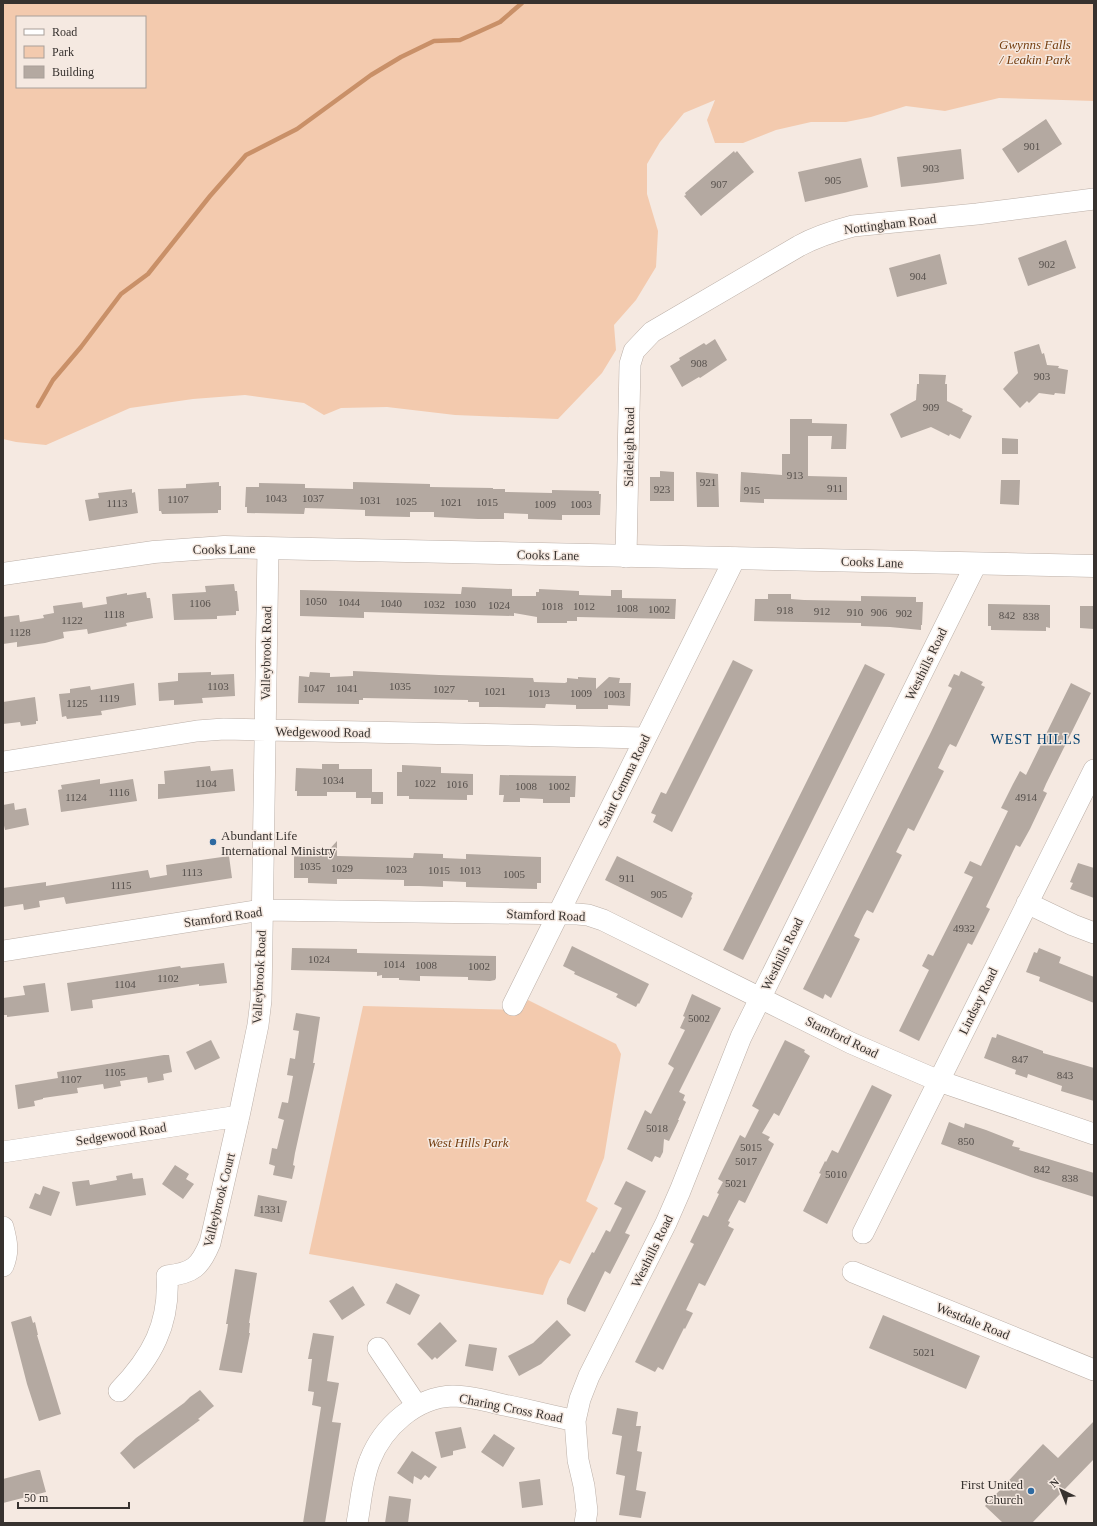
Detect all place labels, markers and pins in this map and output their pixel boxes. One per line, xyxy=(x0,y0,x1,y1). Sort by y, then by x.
place label: Abundant Life International Ministry xyxy=(221,828,336,858)
marker: Abundant Life International Ministry xyxy=(208,837,218,847)
place label: First United Church xyxy=(961,1477,1023,1507)
marker: First United Church xyxy=(1026,1486,1036,1496)

